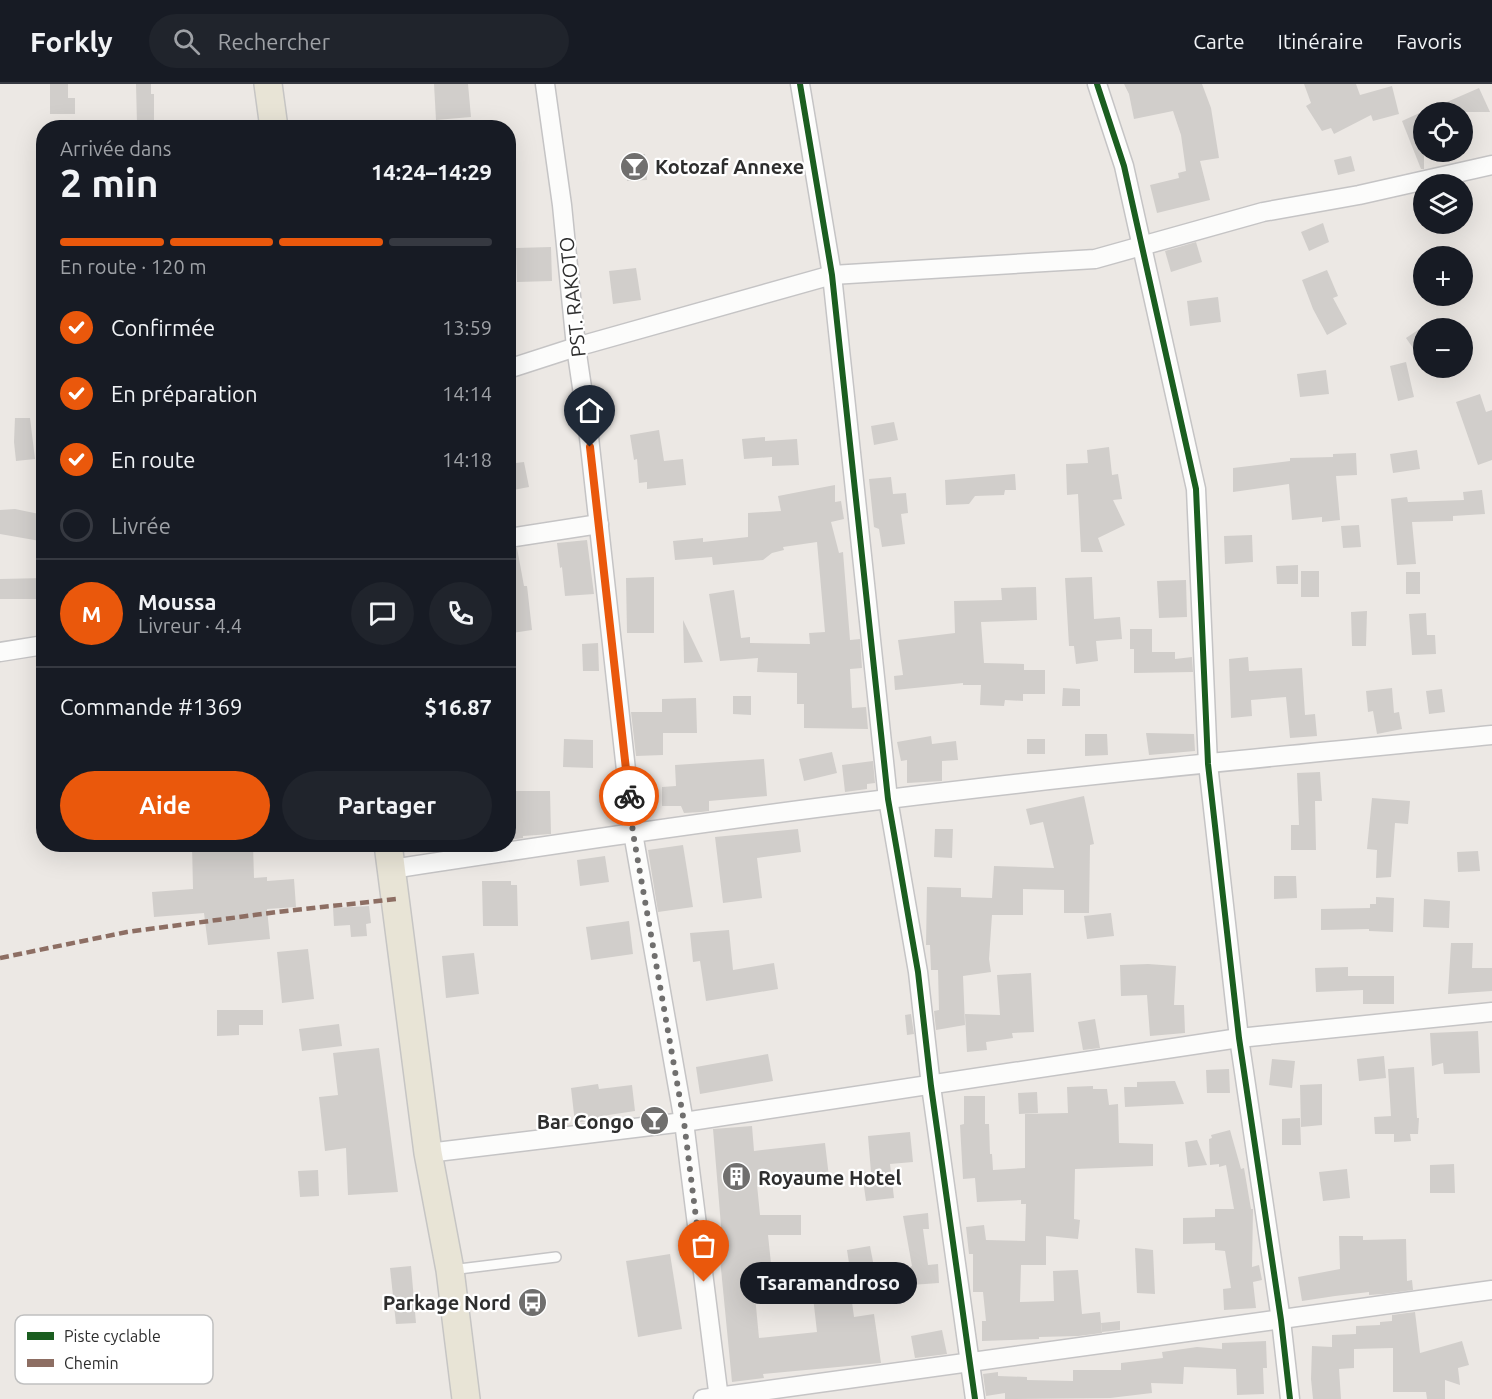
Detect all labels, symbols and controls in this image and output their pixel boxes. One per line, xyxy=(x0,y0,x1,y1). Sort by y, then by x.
search box xyxy=(149,14,569,68)
icon: search xyxy=(170,25,203,58)
text: Forkly xyxy=(30,26,113,57)
text: Rechercher xyxy=(218,29,330,54)
text: Carte xyxy=(1193,29,1245,53)
text: Itinéraire xyxy=(1278,29,1363,53)
text: Favoris xyxy=(1396,29,1462,53)
map controls xyxy=(1413,102,1473,378)
button: locate xyxy=(1413,102,1473,162)
text: Arrivée dans xyxy=(60,137,171,160)
bar icon: Kotozaf Annexe xyxy=(618,150,650,182)
place label: Kotozaf Annexe xyxy=(655,155,804,178)
text: 14:24–14:29 xyxy=(371,159,492,184)
text: 2 min xyxy=(60,161,159,204)
button: layers xyxy=(1413,174,1473,234)
street label: PST. RAKOTO xyxy=(554,236,590,358)
button: + xyxy=(1413,246,1473,306)
text: En route · 120 m xyxy=(60,255,207,278)
icon: check xyxy=(60,311,93,344)
text: Confirmée xyxy=(111,315,215,340)
text: 13:59 xyxy=(442,316,492,339)
button: − xyxy=(1413,318,1473,378)
icon: check xyxy=(60,377,93,410)
text: En préparation xyxy=(111,381,258,406)
text: 14:14 xyxy=(442,382,492,405)
pin xyxy=(564,385,615,447)
icon: home xyxy=(573,394,606,427)
icon: check xyxy=(60,443,93,476)
text: En route xyxy=(111,447,195,472)
text: 14:18 xyxy=(442,448,492,471)
text: Livrée xyxy=(111,513,171,538)
button: chat xyxy=(351,582,414,645)
button: phone xyxy=(429,582,492,645)
text: Moussa xyxy=(138,589,216,614)
text: M xyxy=(82,601,101,626)
text: Livreur · 4.4 xyxy=(138,614,242,637)
text: Commande #1369 xyxy=(60,694,242,719)
text: $16.87 xyxy=(425,694,492,719)
courier xyxy=(599,766,659,826)
button: Aide xyxy=(60,771,270,840)
button: Partager xyxy=(282,771,492,840)
icon: bike xyxy=(613,780,646,813)
bar icon: Bar Congo xyxy=(639,1105,671,1137)
place label: Bar Congo xyxy=(537,1110,634,1133)
building icon: Royaume Hotel xyxy=(721,1161,753,1193)
place label: Royaume Hotel xyxy=(758,1166,902,1189)
pin xyxy=(678,1220,729,1282)
icon: bag xyxy=(687,1229,720,1262)
callout: Tsaramandroso xyxy=(740,1261,917,1303)
text: Tsaramandroso xyxy=(757,1271,900,1294)
bus stop icon: Parkage Nord xyxy=(516,1286,548,1318)
place label: Parkage Nord xyxy=(383,1291,511,1314)
legend xyxy=(15,1315,213,1384)
text: Piste cyclable xyxy=(64,1327,161,1345)
text: Chemin xyxy=(64,1354,119,1372)

